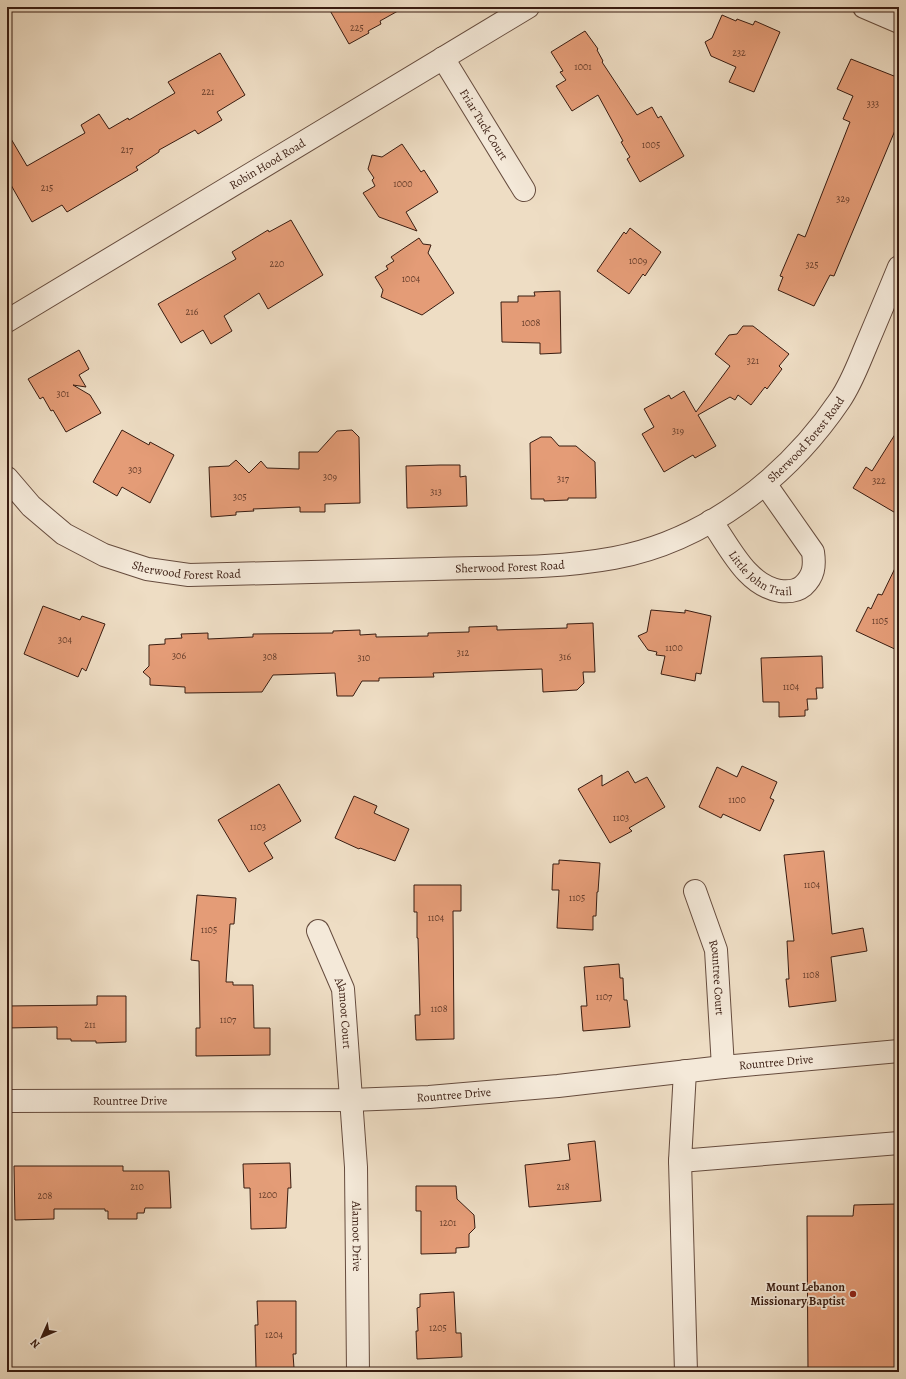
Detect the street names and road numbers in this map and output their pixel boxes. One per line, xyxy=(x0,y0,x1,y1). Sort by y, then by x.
street label: Friar Tuck Court xyxy=(456,86,512,163)
street label: Robin Hood Road xyxy=(226,135,309,193)
street label: Sherwood Forest Road xyxy=(764,393,848,486)
street label: Little John Trail xyxy=(725,548,793,599)
street label: Sherwood Forest Road xyxy=(455,556,566,576)
street label: Sherwood Forest Road xyxy=(130,557,242,583)
street label: Rountree Court xyxy=(705,937,728,1016)
street label: Alamoot Court xyxy=(330,974,355,1049)
street label: Rountree Drive xyxy=(738,1051,814,1074)
street label: Rountree Drive xyxy=(416,1084,492,1105)
street label: Rountree Drive xyxy=(93,1093,167,1109)
street label: Alamoot Drive xyxy=(348,1200,365,1272)

